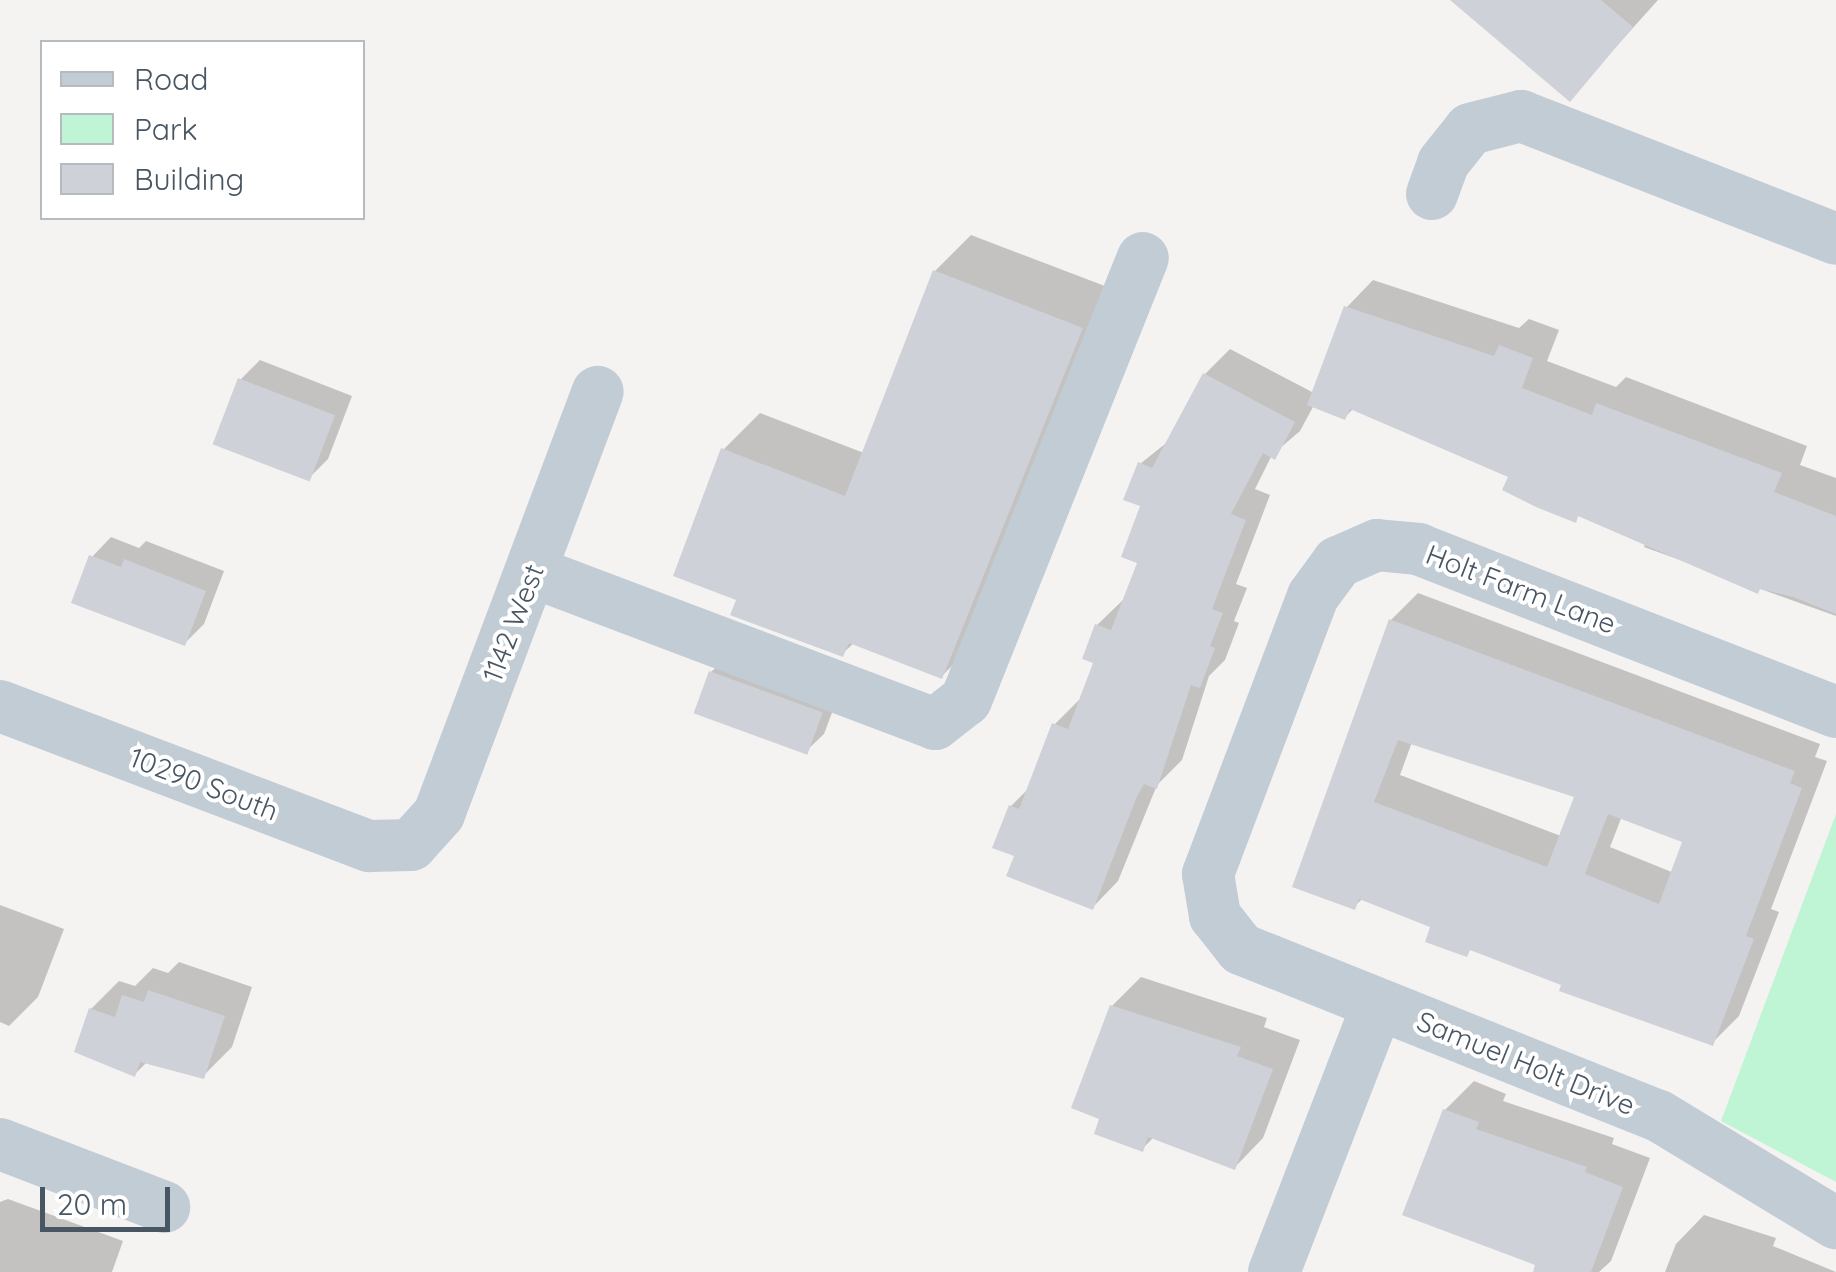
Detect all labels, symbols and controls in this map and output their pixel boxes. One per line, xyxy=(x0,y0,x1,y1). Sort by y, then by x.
legend xyxy=(40,40,365,220)
text: Road xyxy=(134,60,208,98)
text: Park xyxy=(134,110,198,148)
text: Building xyxy=(134,160,244,198)
street label: Holt Farm Lane xyxy=(1421,537,1621,641)
street label: 1142 West xyxy=(475,559,551,687)
street label: 10290 South xyxy=(125,740,283,828)
street label: Samuel Holt Drive xyxy=(1412,1004,1640,1122)
scale bar xyxy=(45,1167,175,1229)
text: 20 m xyxy=(57,1185,127,1223)

